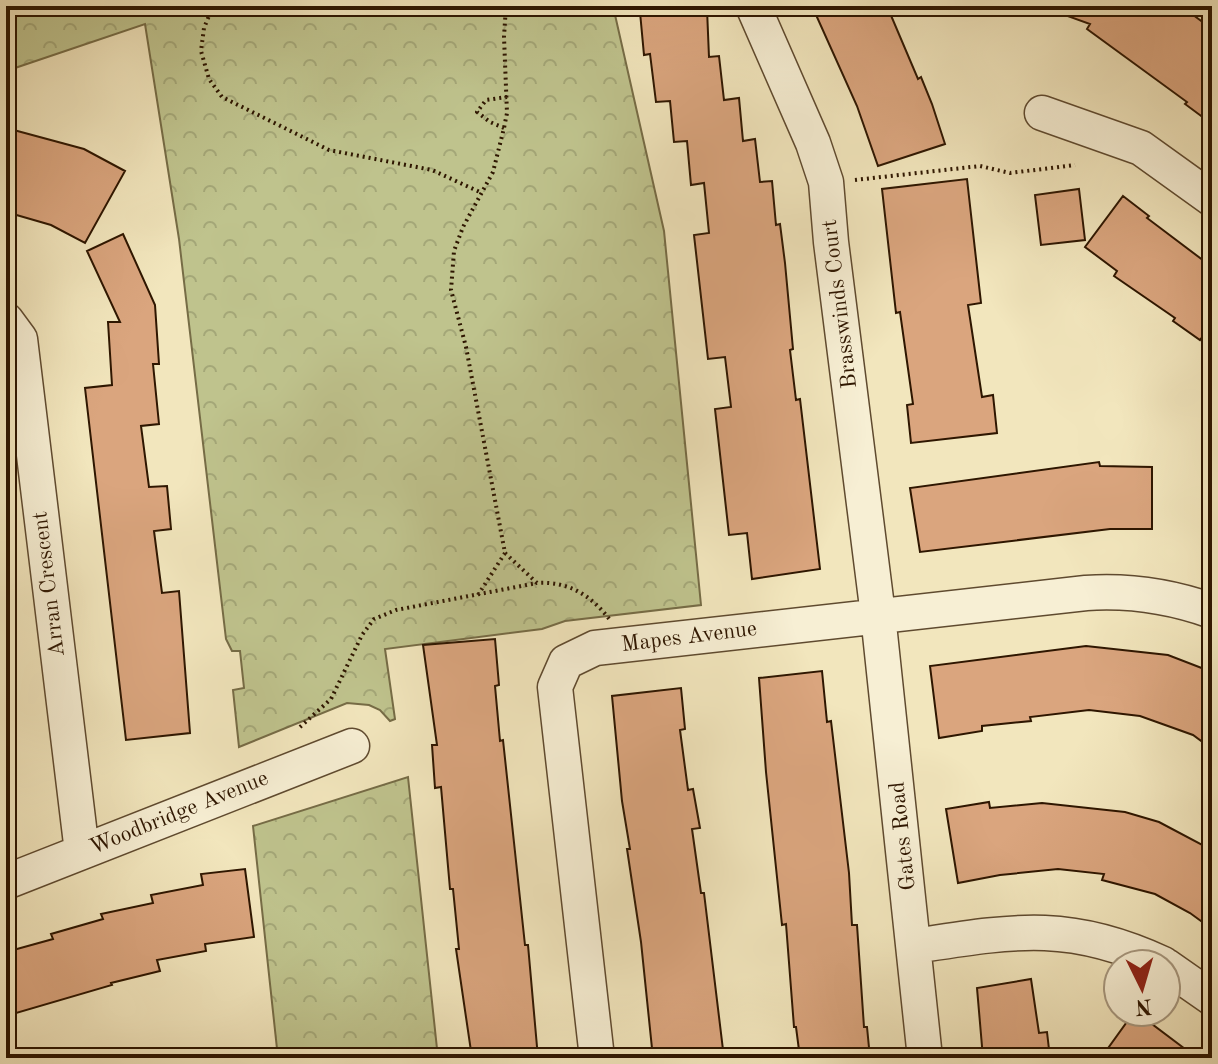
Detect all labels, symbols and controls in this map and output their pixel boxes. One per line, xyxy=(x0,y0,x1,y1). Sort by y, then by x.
street label: Brasswinds Court xyxy=(819,218,861,390)
street label: Arran Crescent xyxy=(29,510,69,658)
street label: Mapes Avenue xyxy=(620,618,758,656)
street label: Woodbridge Avenue xyxy=(87,767,271,859)
street label: Gates Road xyxy=(886,781,920,891)
north arrow xyxy=(1102,948,1182,1028)
text: N xyxy=(1134,994,1153,1018)

